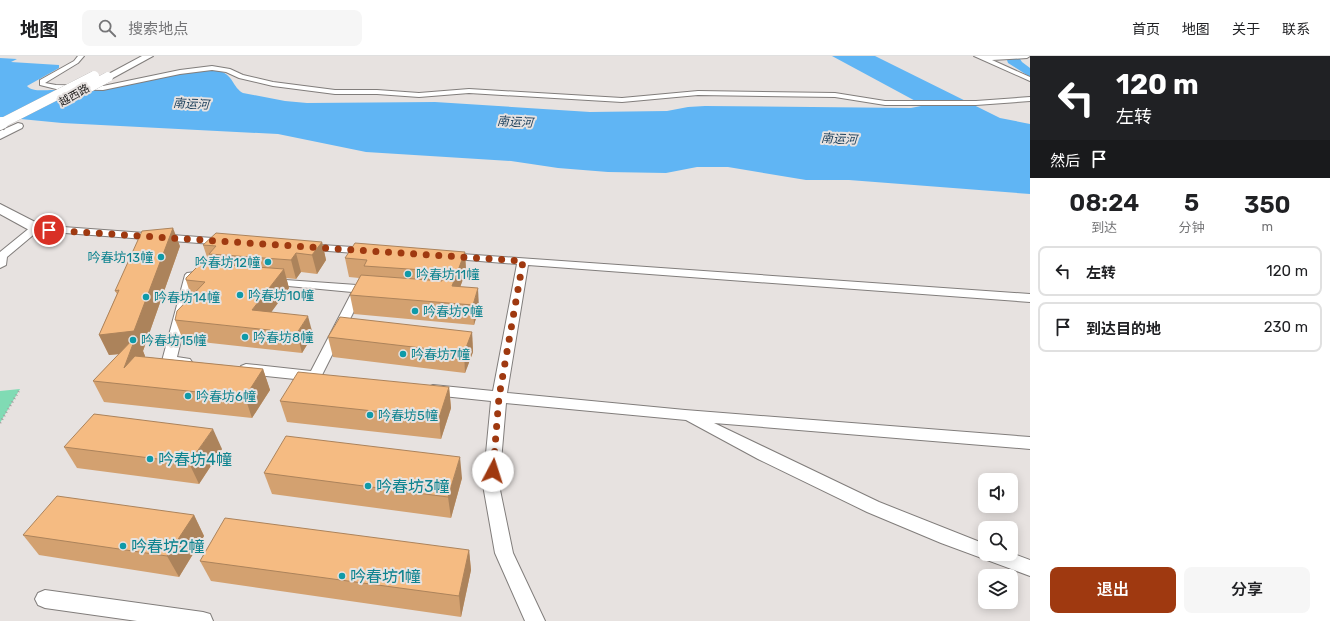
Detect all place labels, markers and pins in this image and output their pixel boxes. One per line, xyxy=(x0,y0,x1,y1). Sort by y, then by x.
pin xyxy=(32,213,66,247)
place label: 吟春坊13幢 xyxy=(88,250,153,265)
marker: 吟春坊13幢 xyxy=(156,252,166,262)
place label: 吟春坊12幢 xyxy=(195,255,260,270)
marker: 吟春坊12幢 xyxy=(263,257,273,267)
place label: 吟春坊11幢 xyxy=(416,267,479,282)
marker: 吟春坊11幢 xyxy=(403,269,413,279)
place label: 吟春坊10幢 xyxy=(248,288,314,303)
place label: 吟春坊14幢 xyxy=(154,290,220,305)
marker: 吟春坊10幢 xyxy=(235,290,245,300)
marker: 吟春坊14幢 xyxy=(141,292,151,302)
place label: 吟春坊9幢 xyxy=(423,304,483,319)
marker: 吟春坊9幢 xyxy=(410,306,420,316)
place label: 吟春坊8幢 xyxy=(253,330,313,345)
marker: 吟春坊8幢 xyxy=(240,332,250,342)
place label: 吟春坊15幢 xyxy=(141,333,206,348)
marker: 吟春坊15幢 xyxy=(128,335,138,345)
place label: 吟春坊7幢 xyxy=(411,347,470,362)
marker: 吟春坊7幢 xyxy=(398,349,408,359)
place label: 吟春坊6幢 xyxy=(196,389,256,404)
marker: 吟春坊6幢 xyxy=(183,391,193,401)
place label: 吟春坊5幢 xyxy=(378,408,438,423)
marker: 吟春坊5幢 xyxy=(365,410,375,420)
place label: 吟春坊4幢 xyxy=(158,450,232,469)
marker: 吟春坊4幢 xyxy=(145,454,155,464)
place label: 吟春坊3幢 xyxy=(376,477,450,496)
marker: 吟春坊3幢 xyxy=(363,481,373,491)
place label: 吟春坊2幢 xyxy=(131,537,204,556)
marker: 吟春坊2幢 xyxy=(118,541,128,551)
place label: 吟春坊1幢 xyxy=(350,567,421,586)
marker: 吟春坊1幢 xyxy=(337,571,347,581)

